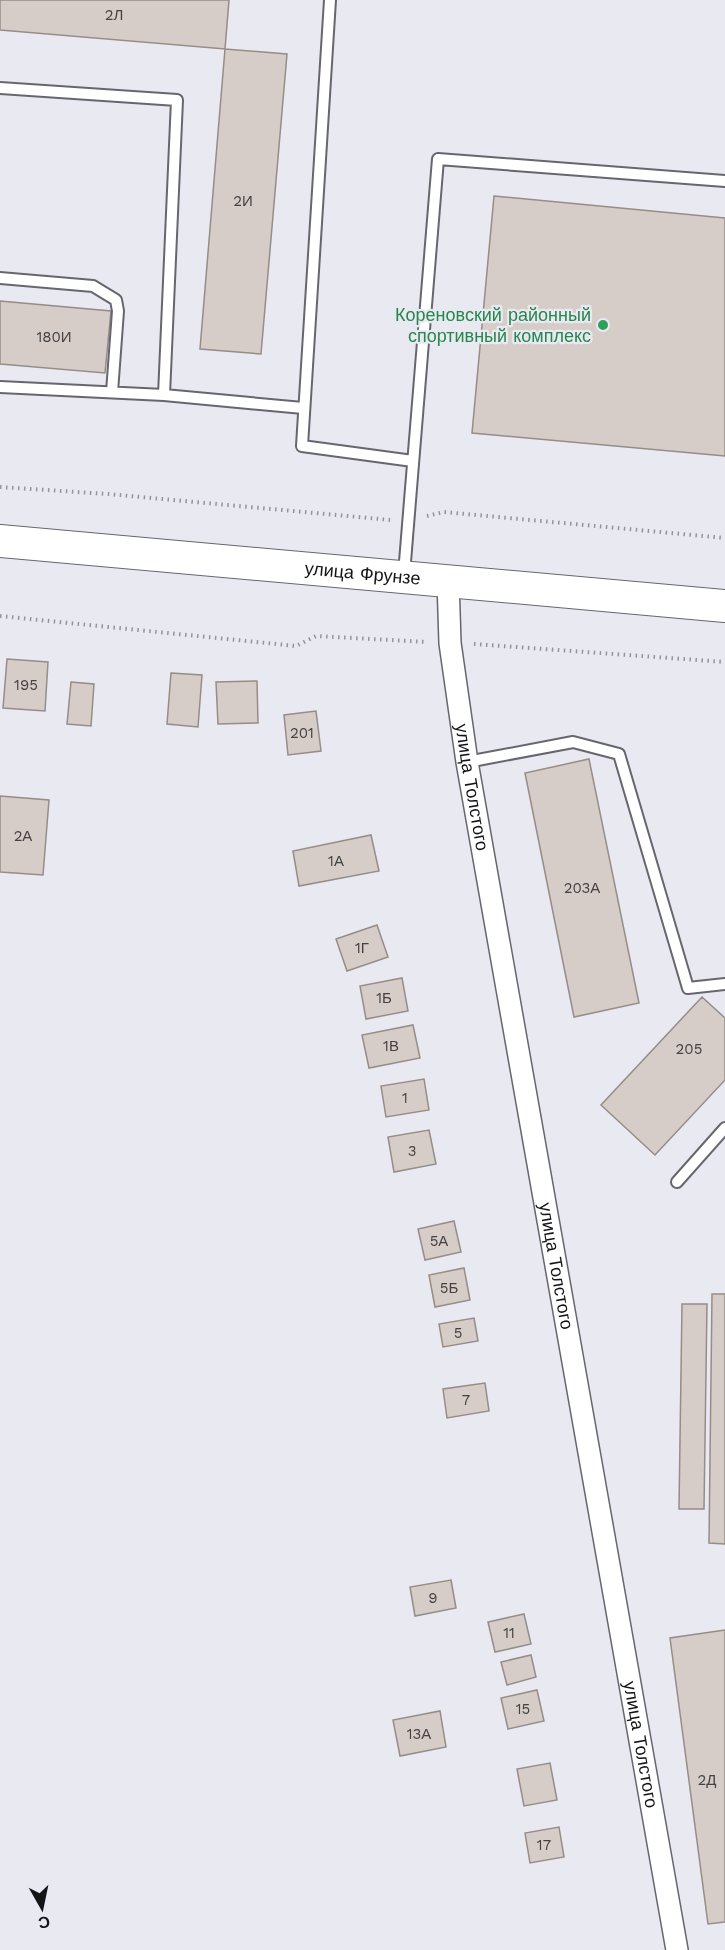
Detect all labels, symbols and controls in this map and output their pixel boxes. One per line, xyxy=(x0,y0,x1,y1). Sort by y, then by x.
house number: 2Л xyxy=(105,6,123,24)
house number: 2И xyxy=(233,192,253,210)
place label: Кореновский районный спортивный комплекс xyxy=(395,304,591,346)
marker: Кореновский районный спортивный комплекс xyxy=(596,318,610,332)
house number: 180И xyxy=(36,328,72,346)
street label: улица Фрунзе xyxy=(304,557,421,589)
house number: 195 xyxy=(14,676,38,694)
street label: улица Толстого xyxy=(452,722,494,852)
house number: 201 xyxy=(290,724,314,742)
house number: 2А xyxy=(14,827,32,845)
house number: 1А xyxy=(328,852,344,870)
house number: 203А xyxy=(564,879,600,897)
house number: 1Г xyxy=(355,939,369,957)
house number: 1Б xyxy=(376,989,392,1007)
house number: 1В xyxy=(383,1037,399,1055)
house number: 205 xyxy=(676,1040,702,1058)
house number: 1 xyxy=(402,1089,408,1107)
house number: 3 xyxy=(408,1142,416,1160)
street label: улица Толстого xyxy=(535,1201,578,1331)
house number: 5А xyxy=(430,1232,448,1250)
house number: 5Б xyxy=(440,1279,458,1297)
house number: 5 xyxy=(454,1324,462,1342)
house number: 7 xyxy=(462,1391,470,1409)
house number: 9 xyxy=(428,1589,438,1607)
house number: 11 xyxy=(503,1624,515,1642)
street label: улица Толстого xyxy=(620,1679,663,1810)
house number: 15 xyxy=(516,1700,530,1718)
house number: 13А xyxy=(407,1725,431,1743)
house number: 2Д xyxy=(698,1771,716,1789)
house number: 17 xyxy=(537,1836,551,1854)
north arrow xyxy=(12,1878,72,1938)
text: С xyxy=(37,1912,51,1933)

